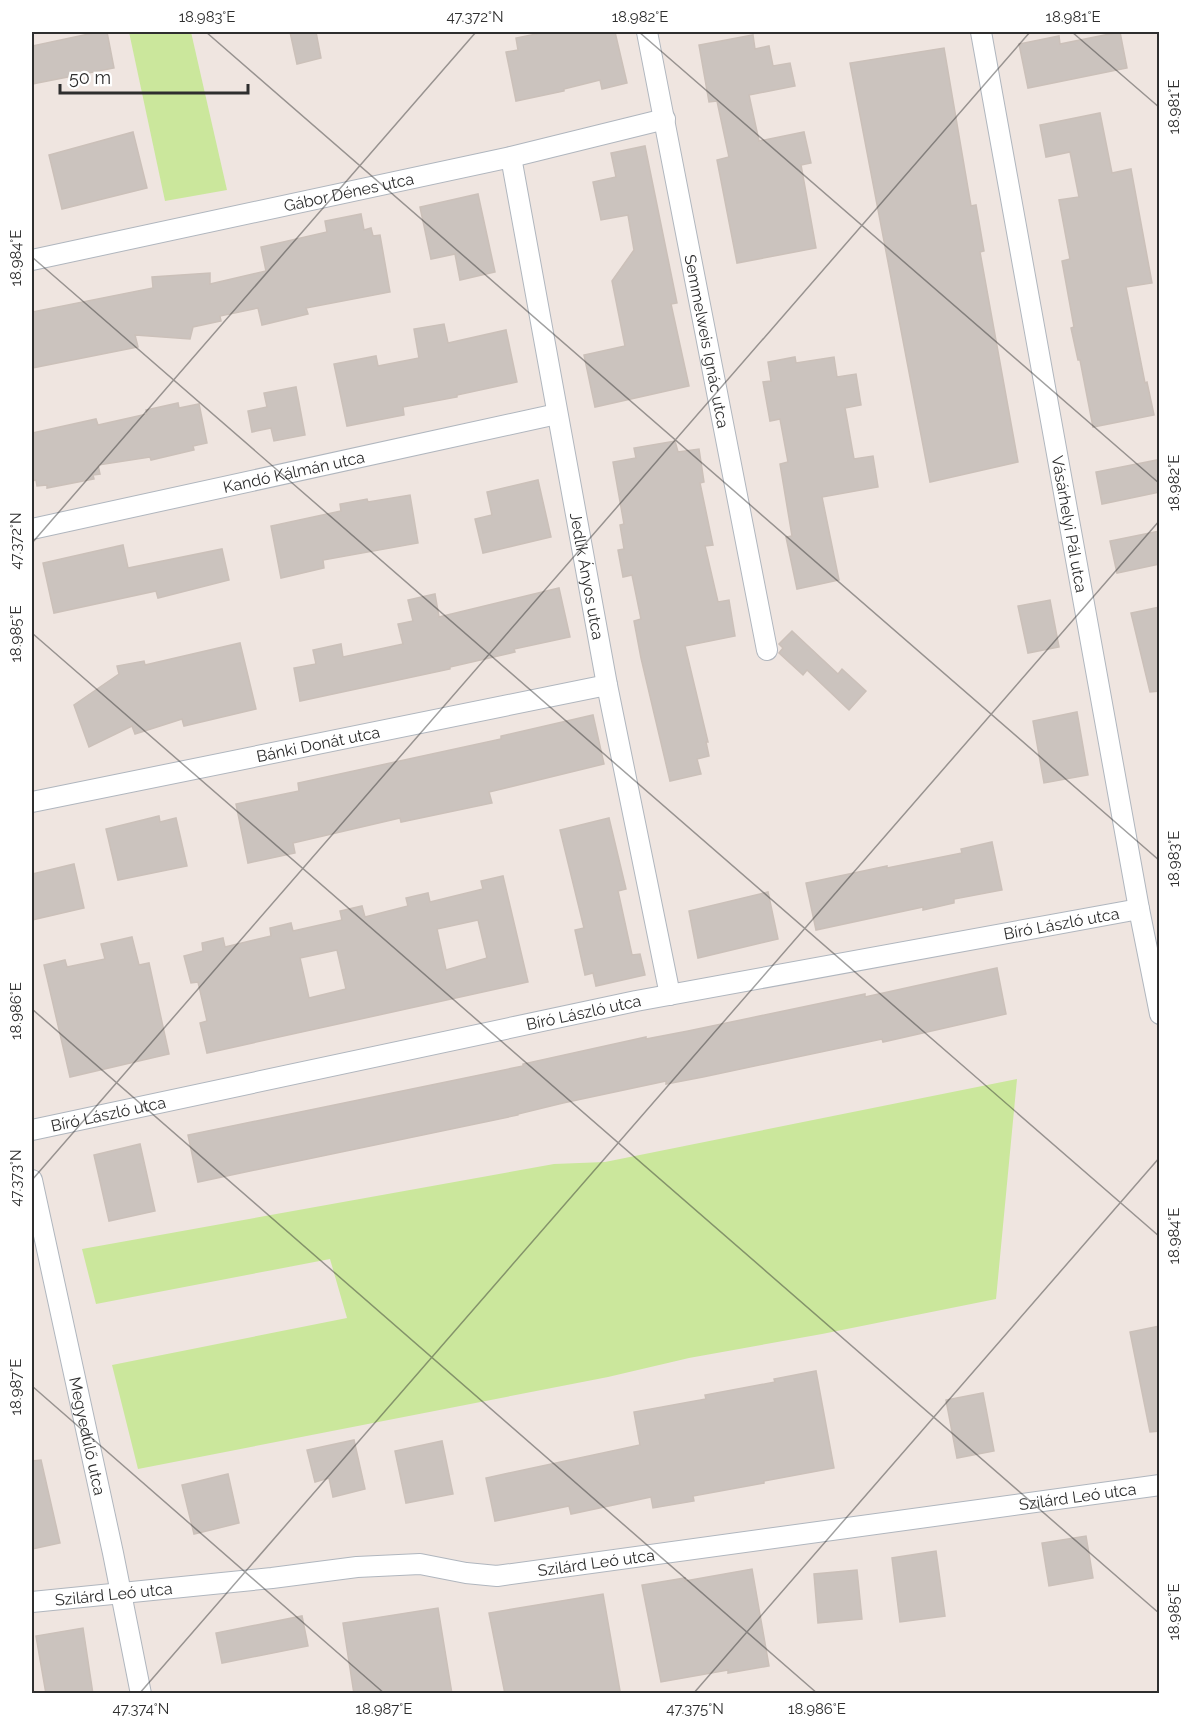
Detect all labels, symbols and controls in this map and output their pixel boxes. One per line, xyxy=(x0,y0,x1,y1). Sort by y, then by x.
text: 18.983°E xyxy=(179,8,235,26)
text: 47.372°N xyxy=(446,8,504,26)
text: 18.982°E xyxy=(612,8,668,26)
text: 18.981°E xyxy=(1045,8,1101,26)
scale bar xyxy=(60,57,248,95)
text: 50 m xyxy=(69,67,111,88)
text: 18.981°E xyxy=(1165,79,1183,135)
street label: Gábor Dénes utca xyxy=(282,169,416,216)
text: 18.984°E xyxy=(7,230,25,286)
street label: Semmelweis Ignác utca xyxy=(680,253,733,430)
street label: Kandó Kálmán utca xyxy=(221,447,367,497)
street label: Vásárhelyi Pál utca xyxy=(1048,454,1091,594)
text: 18.982°E xyxy=(1165,455,1183,511)
street label: Jedlik Ányos utca xyxy=(566,511,608,641)
text: 47.372°N xyxy=(7,512,25,570)
text: 18.985°E xyxy=(7,605,25,663)
street label: Bánki Donát utca xyxy=(255,722,382,766)
text: 18.983°E xyxy=(1165,831,1183,887)
street label: Bíró László utca xyxy=(1002,904,1121,944)
text: 18.986°E xyxy=(7,982,25,1040)
street label: Bíró László utca xyxy=(524,991,643,1034)
street label: Bíró László utca xyxy=(49,1093,168,1136)
text: 47.373°N xyxy=(7,1149,25,1207)
text: 18.984°E xyxy=(1165,1208,1183,1264)
text: 18.987°E xyxy=(7,1359,25,1416)
street label: Megyedűlő utca xyxy=(65,1375,109,1497)
street label: Szilárd Leó utca xyxy=(1018,1479,1137,1514)
street label: Szilárd Leó utca xyxy=(536,1545,656,1580)
street label: Szilárd Leó utca xyxy=(54,1579,173,1610)
text: 18.985°E xyxy=(1165,1583,1183,1641)
text: 47.374°N xyxy=(113,1700,169,1718)
text: 18.987°E xyxy=(356,1700,413,1718)
text: 47.375°N xyxy=(666,1700,724,1718)
text: 18.986°E xyxy=(788,1700,846,1718)

